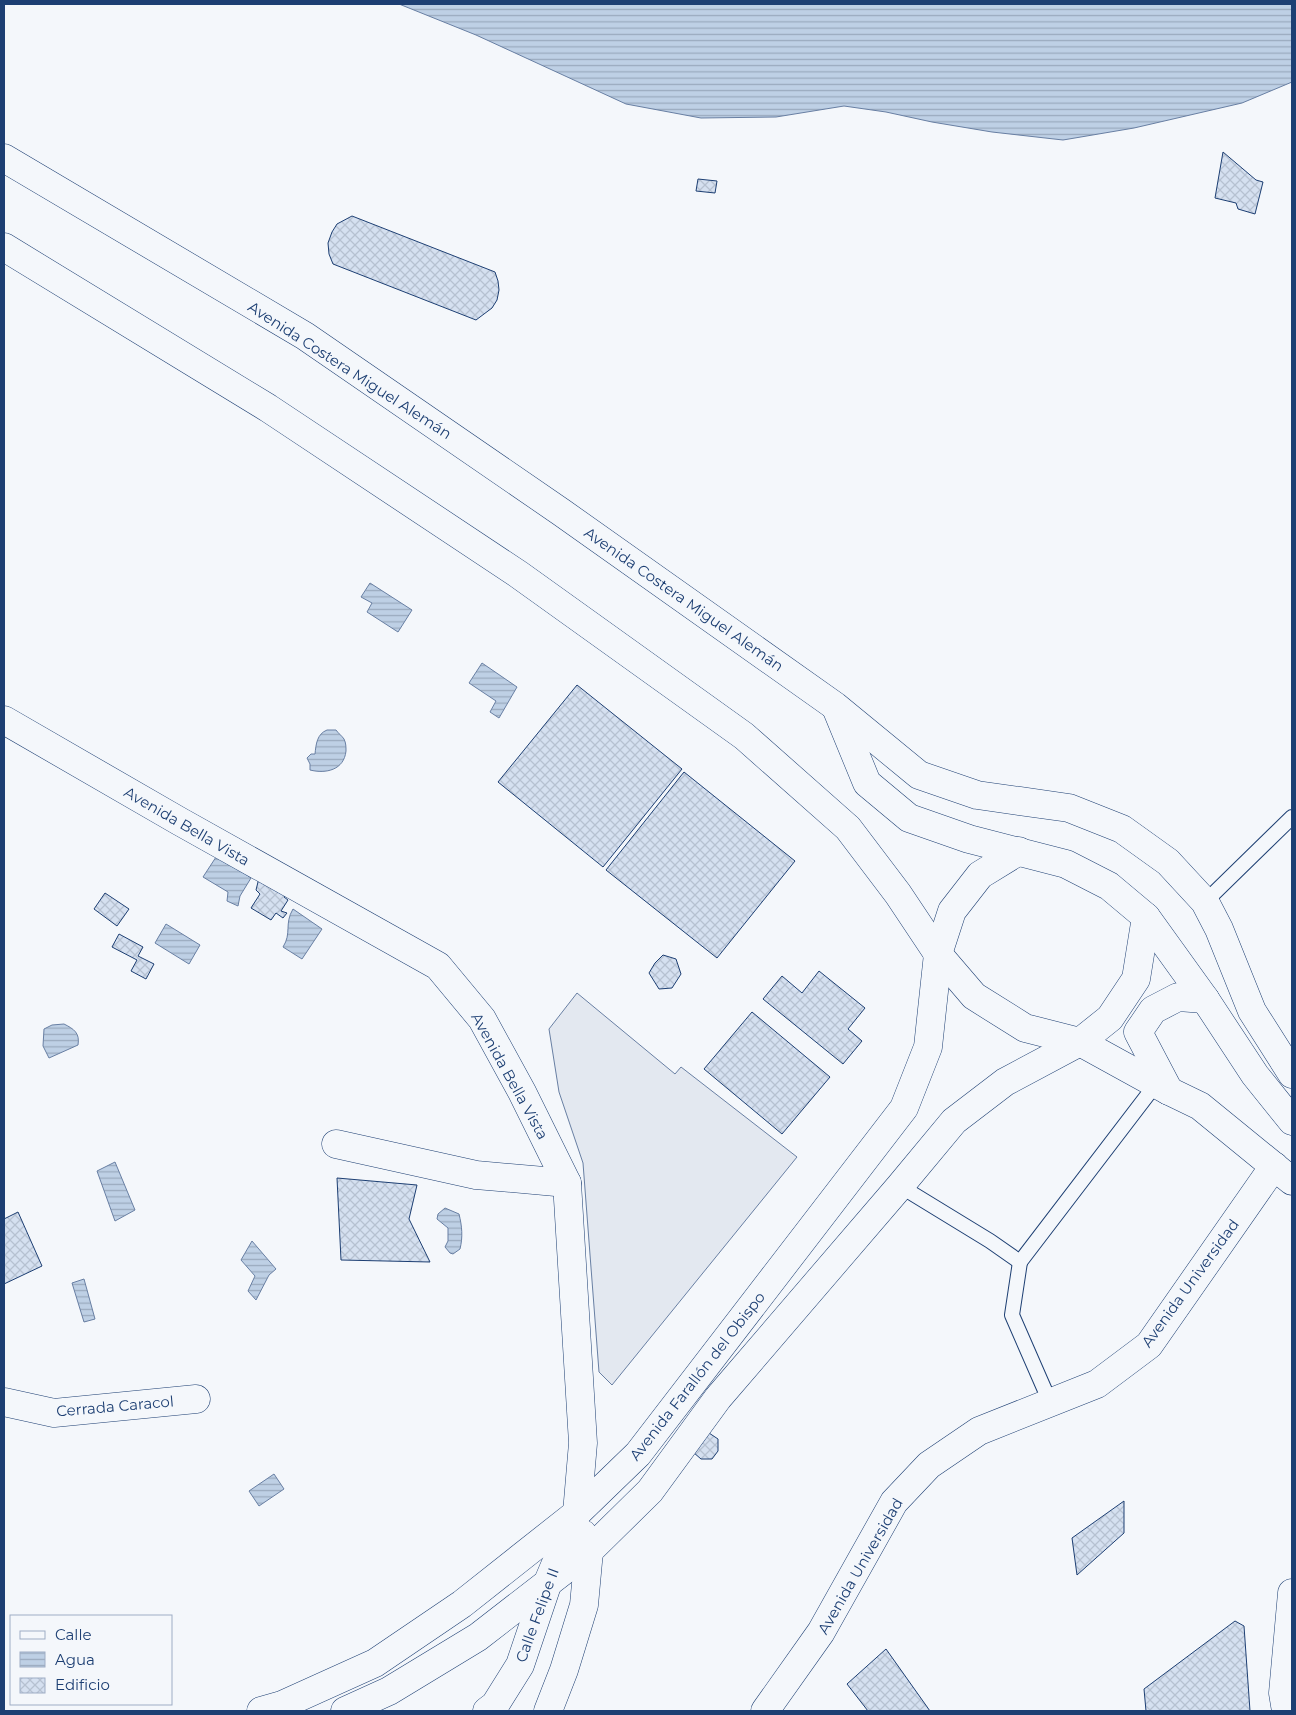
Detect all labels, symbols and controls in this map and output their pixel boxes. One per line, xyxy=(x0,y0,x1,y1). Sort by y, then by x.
street label: Avenida Costera Miguel Alemán xyxy=(245,297,455,443)
street label: Avenida Costera Miguel Alemán xyxy=(581,523,787,675)
street label: Avenida Bella Vista xyxy=(121,782,253,870)
street label: Avenida Bella Vista xyxy=(467,1009,553,1143)
street label: Avenida Universidad xyxy=(1137,1215,1243,1351)
street label: Avenida Farallón del Obispo xyxy=(625,1288,769,1464)
street label: Cerrada Caracol xyxy=(55,1391,175,1421)
street label: Avenida Universidad xyxy=(813,1495,907,1637)
street label: Calle Felipe II xyxy=(511,1565,563,1665)
legend xyxy=(10,1615,172,1705)
text: Calle xyxy=(55,1625,92,1644)
text: Agua xyxy=(55,1650,95,1669)
text: Edificio xyxy=(55,1675,110,1694)

